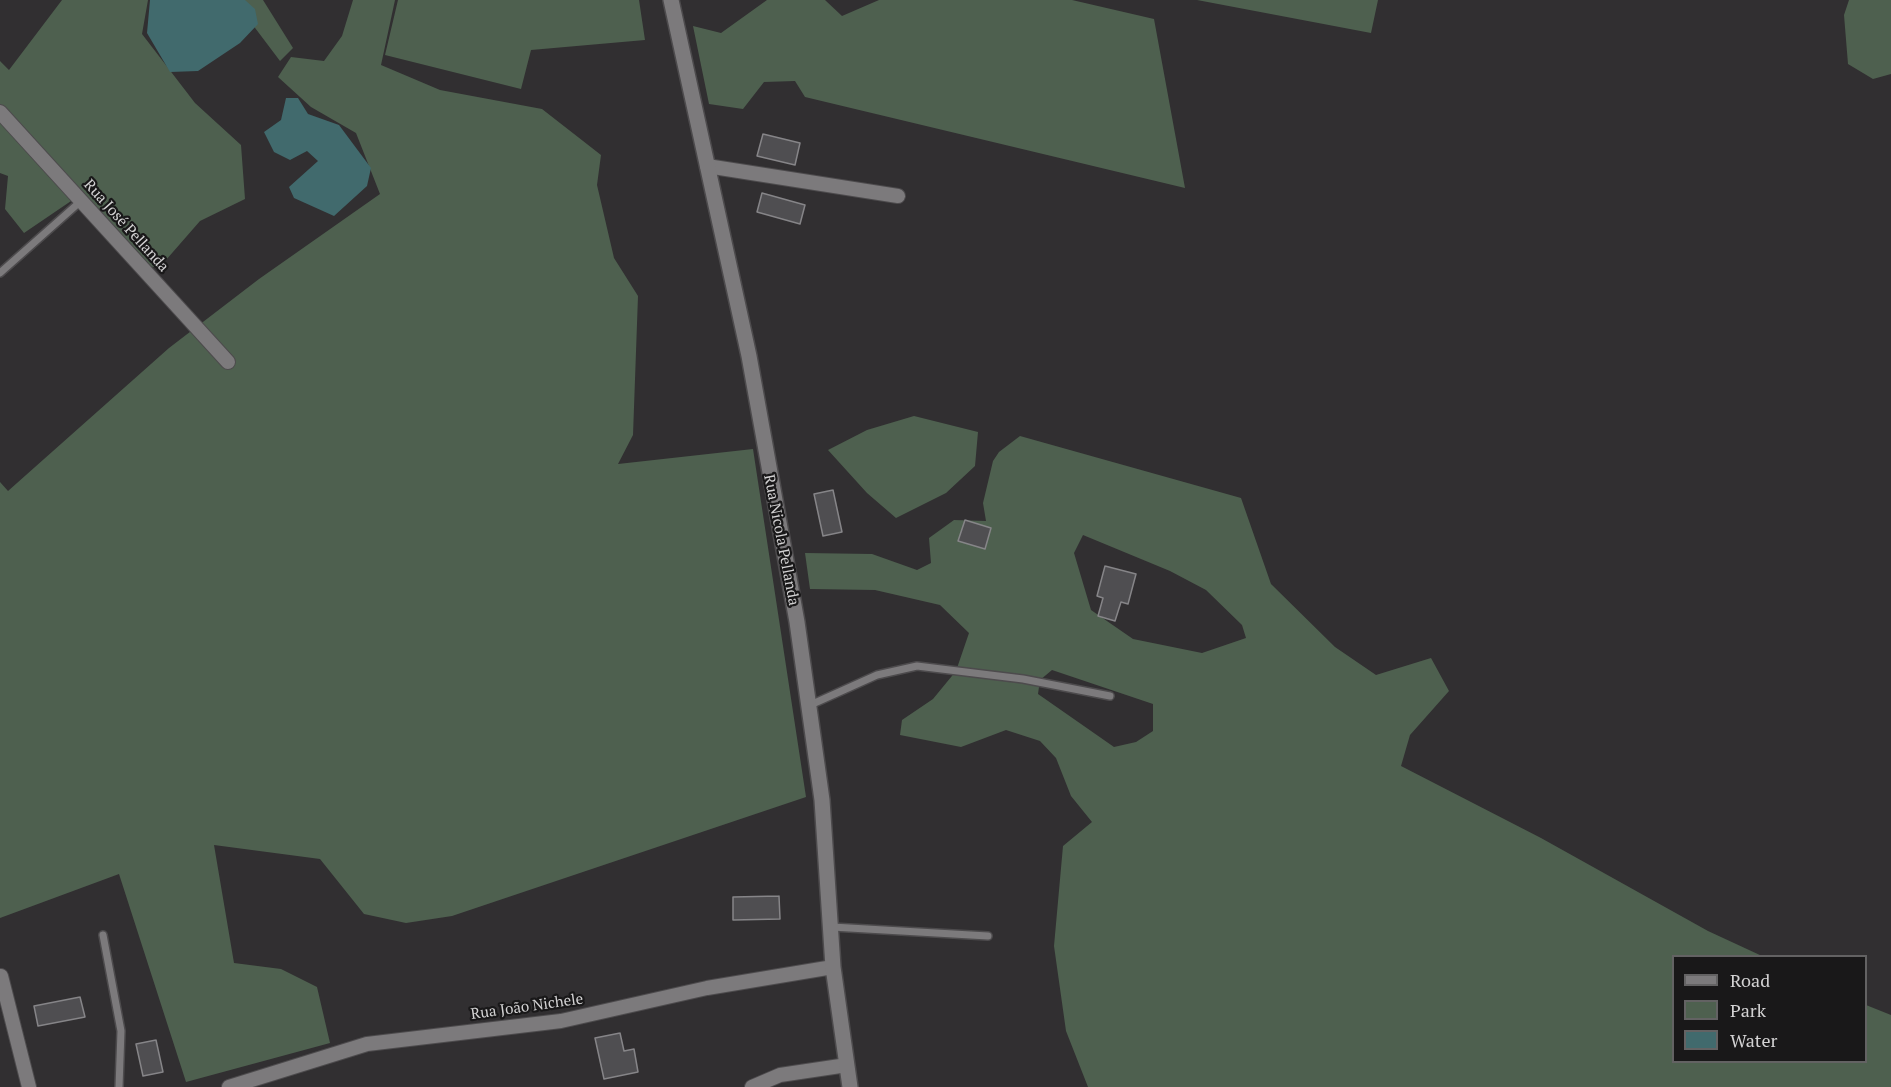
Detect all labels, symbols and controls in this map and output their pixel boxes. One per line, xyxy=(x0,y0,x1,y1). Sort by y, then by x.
street label: Rua José Pellanda xyxy=(80,176,172,276)
street label: Rua Nicola Pellanda xyxy=(759,473,803,607)
legend xyxy=(1672,955,1867,1063)
text: Road xyxy=(1730,968,1770,992)
street label: Rua João Nichele xyxy=(470,990,584,1024)
text: Park xyxy=(1730,998,1766,1022)
text: Water xyxy=(1730,1028,1777,1052)

